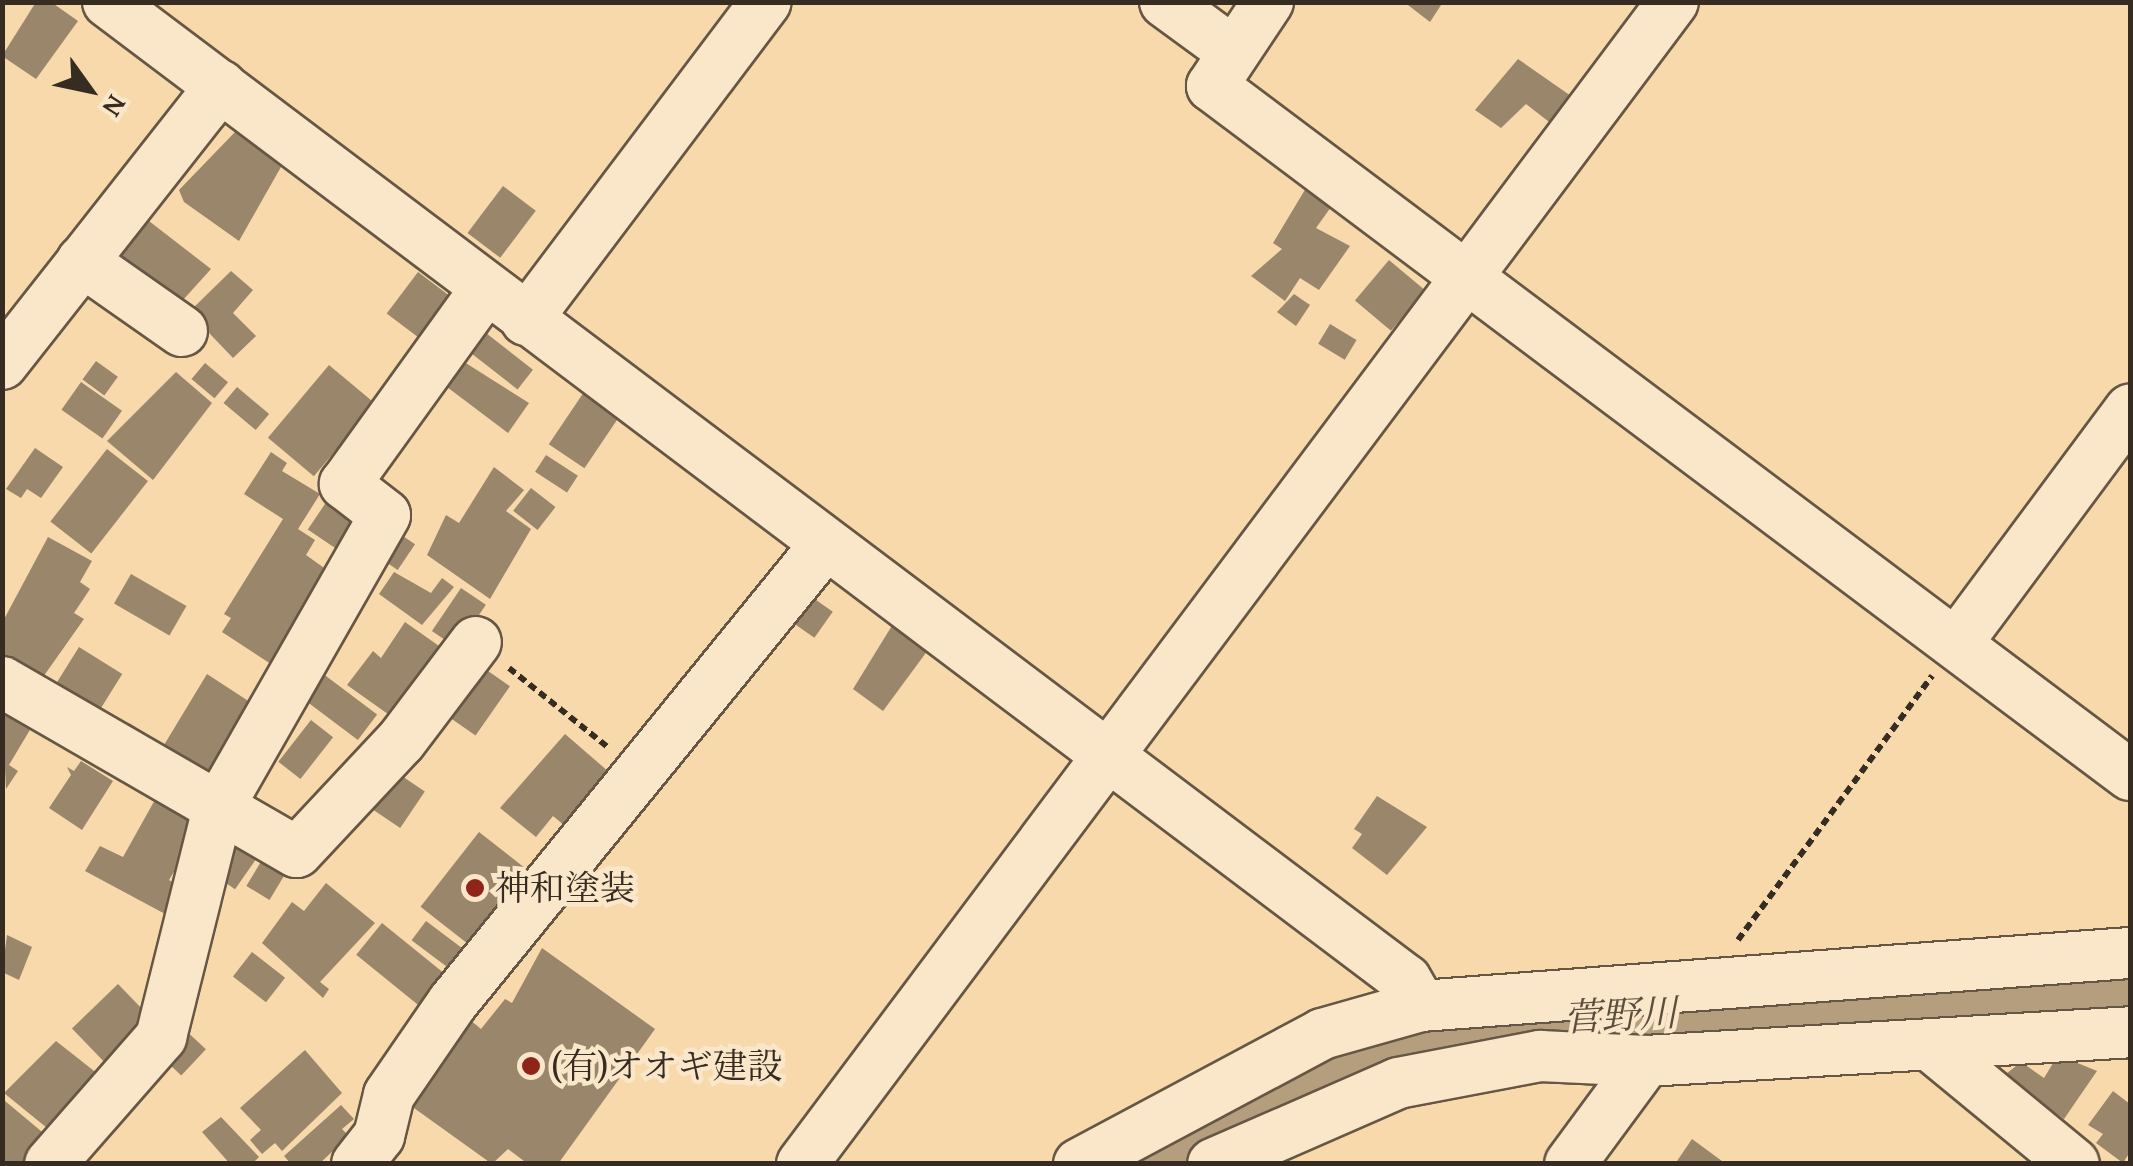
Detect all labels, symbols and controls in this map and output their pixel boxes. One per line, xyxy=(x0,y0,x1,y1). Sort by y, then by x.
north arrow xyxy=(40,40,140,140)
text: N xyxy=(93,88,138,126)
place label: 神和塗装 xyxy=(495,867,635,909)
marker: 神和塗装 xyxy=(464,877,486,899)
water label: 菅野川 xyxy=(1562,989,1678,1041)
place label: (有)オオギ建設 xyxy=(551,1045,784,1087)
marker: (有)オオギ建設 xyxy=(520,1055,542,1077)

